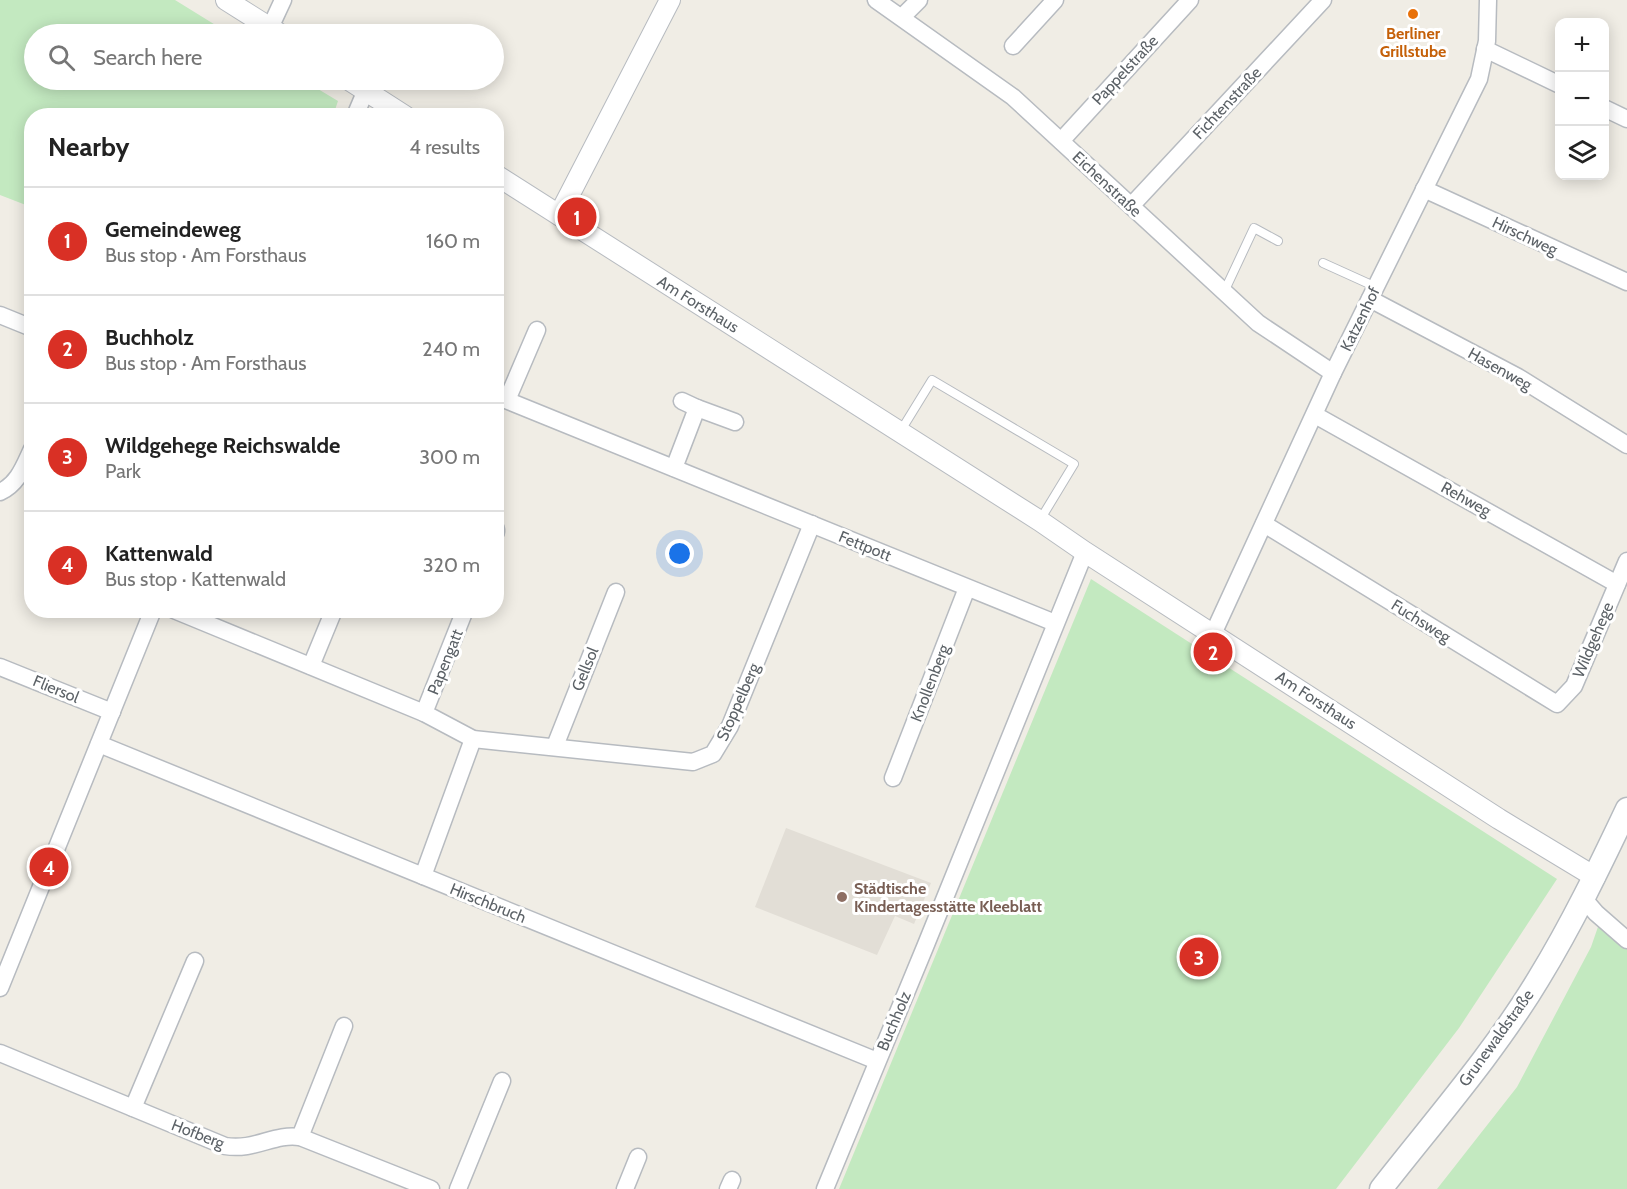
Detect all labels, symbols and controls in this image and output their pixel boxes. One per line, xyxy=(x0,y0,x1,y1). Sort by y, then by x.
marker: Berliner Grillstube xyxy=(1406,7,1420,21)
map controls xyxy=(1555,18,1609,180)
button: + xyxy=(1555,18,1609,72)
search box xyxy=(24,24,504,90)
place label: Berliner Grillstube xyxy=(1380,24,1446,61)
street label: Pappelstraße xyxy=(1088,31,1162,109)
icon: search xyxy=(45,41,78,74)
text: Search here xyxy=(93,44,202,71)
street label: Fichtenstraße xyxy=(1189,63,1265,143)
button: − xyxy=(1555,72,1609,126)
button: layers xyxy=(1555,126,1609,180)
text: Nearby xyxy=(48,131,129,163)
text: 4 results xyxy=(409,135,480,159)
street label: Eichenstraße xyxy=(1068,147,1146,221)
pin: 1 xyxy=(558,194,596,240)
street label: Hirschweg xyxy=(1489,213,1562,260)
text: Gemeindeweg xyxy=(105,216,241,243)
text: 1 xyxy=(64,229,71,253)
text: 160 m xyxy=(426,229,480,253)
text: Bus stop · Am Forsthaus xyxy=(105,243,306,267)
street label: Am Forsthaus xyxy=(654,271,743,337)
street label: Katzenhof xyxy=(1336,283,1384,354)
text: Buchholz xyxy=(105,324,194,351)
text: 2 xyxy=(62,337,73,361)
text: 240 m xyxy=(422,337,480,361)
street label: Hasenweg xyxy=(1465,344,1536,395)
text: Bus stop · Am Forsthaus xyxy=(105,351,306,375)
text: Wildgehege Reichswalde xyxy=(105,432,340,459)
text: 3 xyxy=(62,445,73,469)
text: 300 m xyxy=(419,445,480,469)
text: Park xyxy=(105,459,141,483)
street label: Rehweg xyxy=(1438,478,1495,521)
street label: Fettpott xyxy=(836,527,895,565)
your location xyxy=(665,539,694,568)
text: Kattenwald xyxy=(105,540,213,567)
text: 4 xyxy=(61,553,74,577)
text: 320 m xyxy=(423,553,480,577)
text: Bus stop · Kattenwald xyxy=(105,567,286,591)
street label: Fuchsweg xyxy=(1388,595,1455,647)
street label: Wildgehege xyxy=(1569,599,1617,681)
street label: Papengatt xyxy=(423,626,467,698)
pin: 2 xyxy=(1194,630,1232,674)
street label: Knollenberg xyxy=(907,641,954,724)
street label: Gellsol xyxy=(568,644,602,694)
street label: Stoppelberg xyxy=(712,659,764,744)
street label: Am Forsthaus xyxy=(1272,667,1360,733)
street label: Fliersol xyxy=(30,671,82,707)
pin: 4 xyxy=(29,844,68,890)
street label: Hirschbruch xyxy=(447,879,529,927)
place label: Städtische Kindertagesstätte Kleeblatt xyxy=(854,879,1043,916)
marker: Städtische Kindertagesstätte Kleeblatt xyxy=(835,890,849,904)
pin: 3 xyxy=(1180,934,1218,980)
street label: Grunewaldstraße xyxy=(1455,986,1537,1090)
street label: Buchholz xyxy=(873,988,915,1054)
street label: Hofberg xyxy=(169,1115,228,1153)

